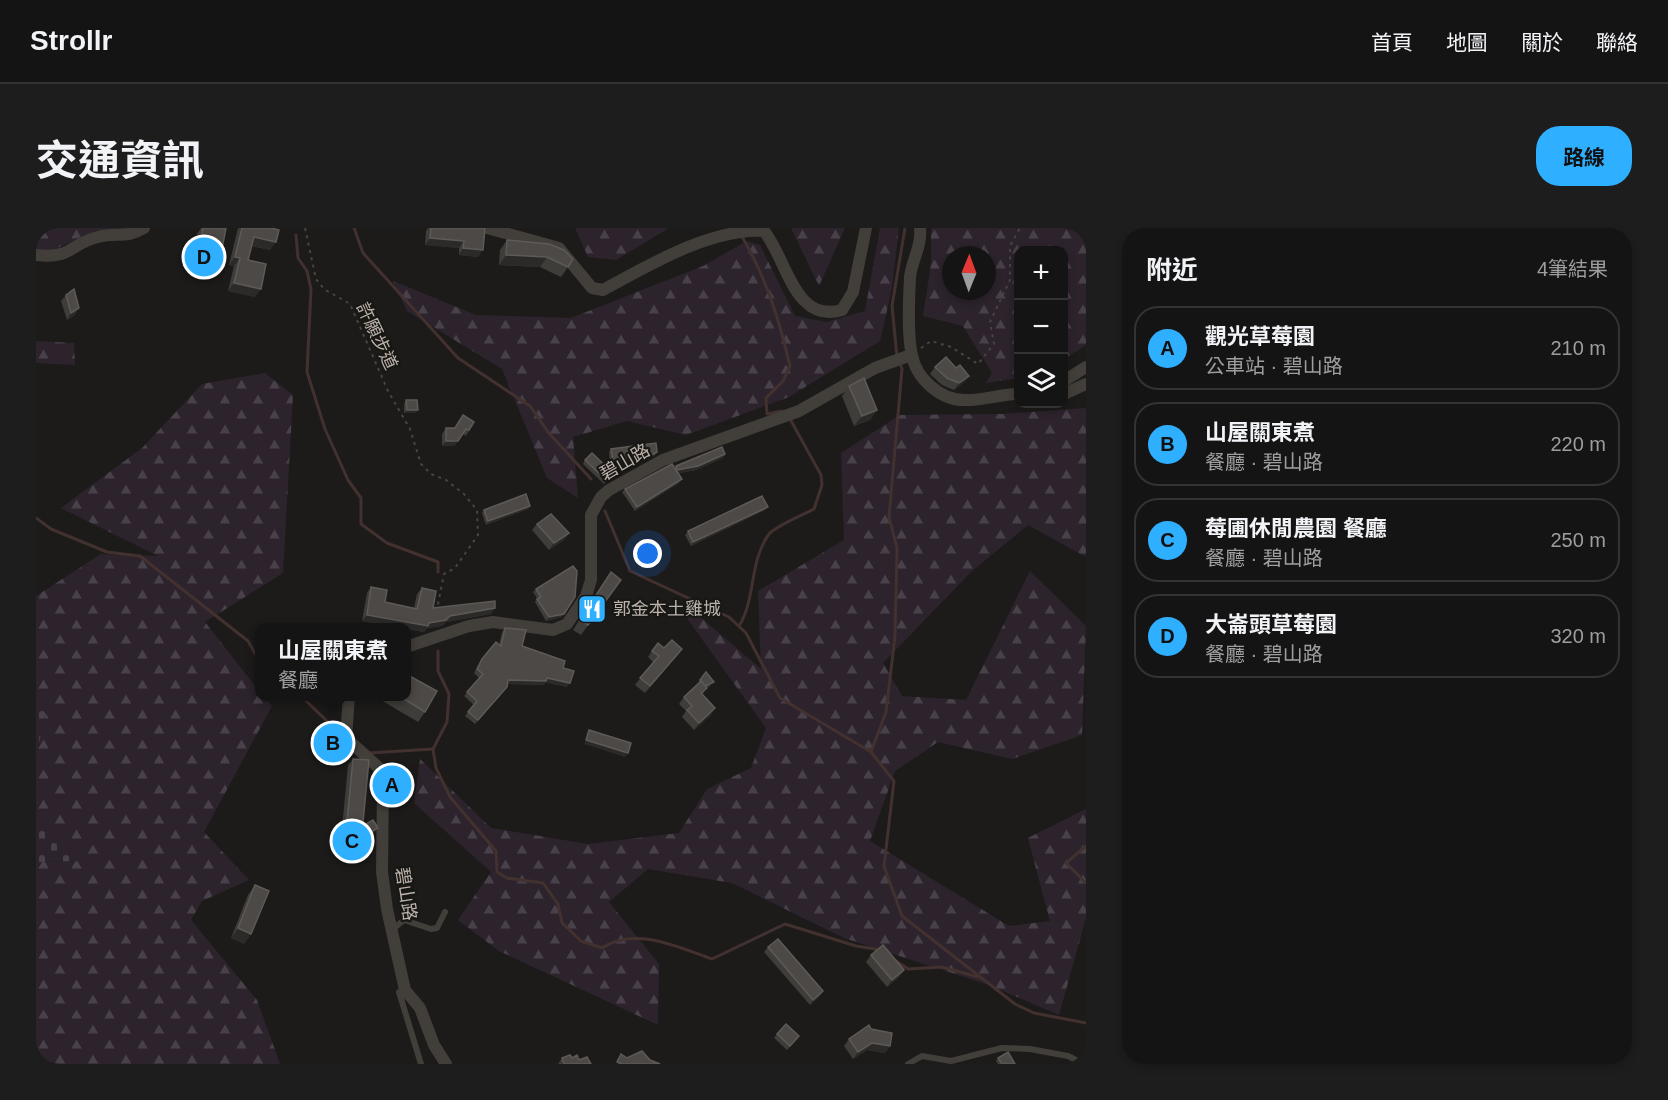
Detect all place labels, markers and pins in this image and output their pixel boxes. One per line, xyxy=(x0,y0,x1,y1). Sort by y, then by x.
pin: D xyxy=(184,234,224,279)
restaurant icon: 郭金本土雞城 xyxy=(576,593,608,625)
place label: 郭金本土雞城 xyxy=(613,599,721,619)
pin: B xyxy=(314,720,352,766)
pin: A xyxy=(372,762,412,808)
pin: C xyxy=(332,818,372,864)

